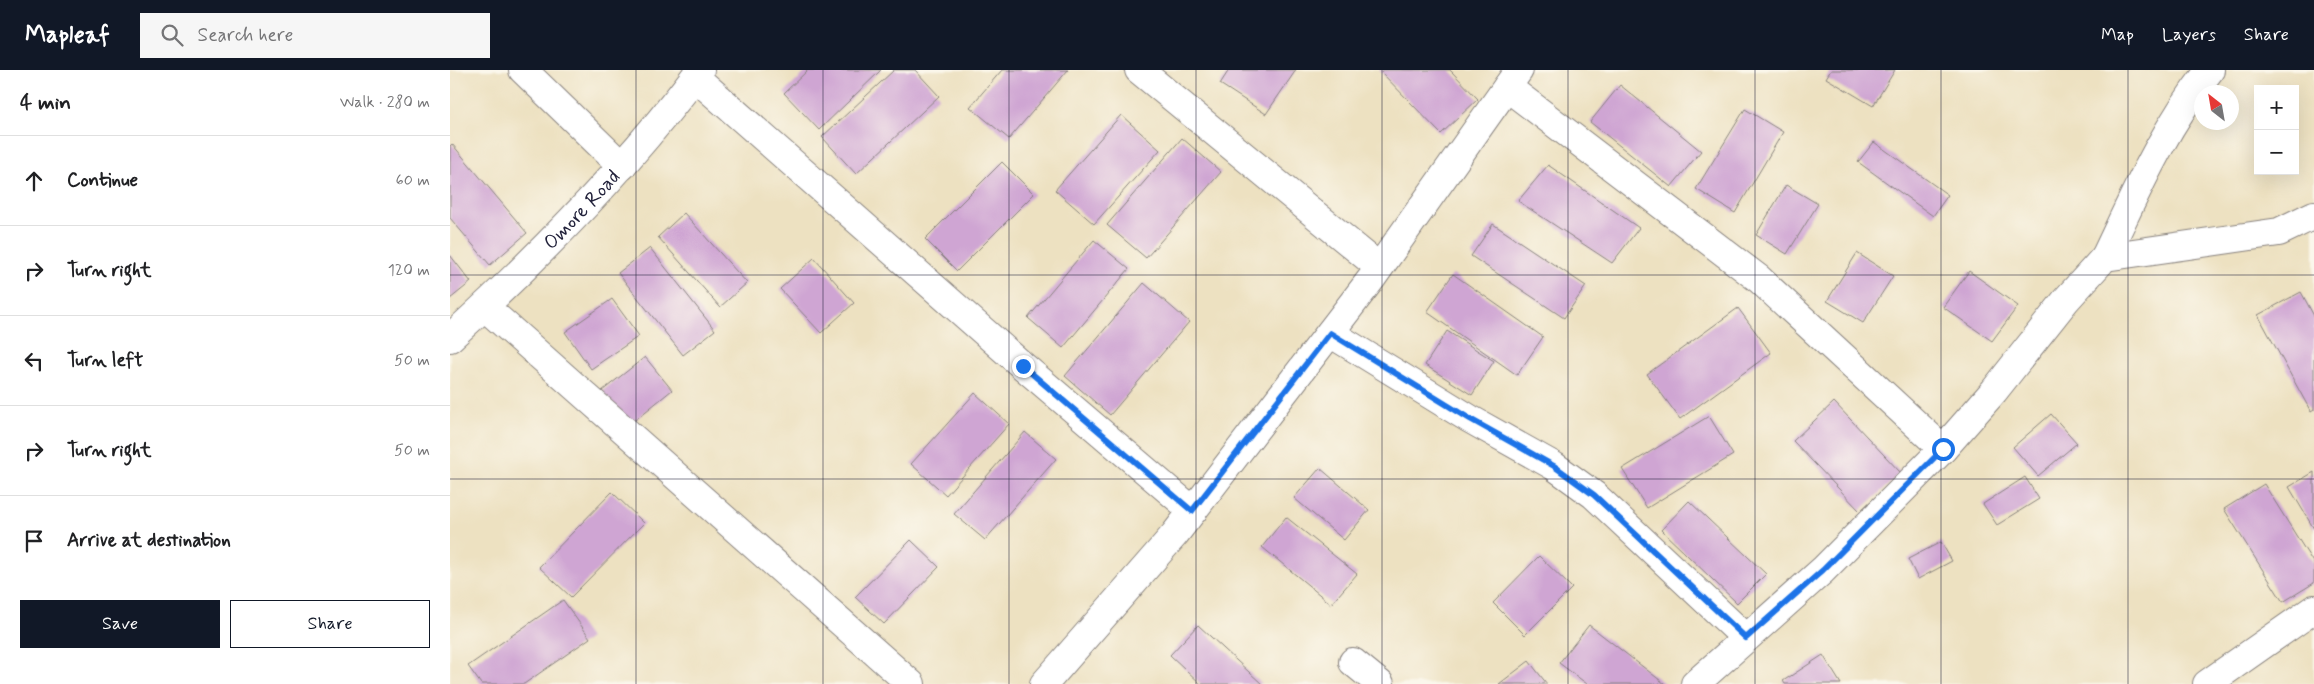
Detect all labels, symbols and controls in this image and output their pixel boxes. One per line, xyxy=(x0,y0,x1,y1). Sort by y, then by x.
search box xyxy=(140,13,490,58)
text: Mapleaf xyxy=(25,20,110,51)
icon: search xyxy=(158,21,186,49)
text: Search here xyxy=(198,23,293,48)
text: Map xyxy=(2101,23,2134,47)
text: Layers xyxy=(2162,23,2216,47)
text: Share xyxy=(2244,23,2289,47)
north arrow xyxy=(2194,85,2239,130)
map controls xyxy=(2254,85,2299,175)
button: + xyxy=(2254,85,2299,130)
text: 4 min xyxy=(20,89,71,117)
text: Walk · 280 m xyxy=(340,92,430,113)
button: − xyxy=(2254,130,2299,175)
street label: Omore Road xyxy=(538,164,627,256)
icon: ahead xyxy=(20,167,48,195)
text: Continue xyxy=(67,168,138,193)
text: 60 m xyxy=(396,170,430,191)
icon: right xyxy=(20,257,48,285)
text: Turn right xyxy=(67,258,151,283)
text: 120 m xyxy=(388,260,430,281)
icon: left xyxy=(20,347,48,375)
text: Turn left xyxy=(67,348,143,373)
text: 50 m xyxy=(394,350,430,371)
route end xyxy=(1012,355,1035,378)
icon: right xyxy=(20,437,48,465)
text: Turn right xyxy=(67,438,151,463)
route start xyxy=(1932,438,1955,461)
text: 50 m xyxy=(394,440,430,461)
icon: arrive xyxy=(20,527,48,555)
text: Arrive at destination xyxy=(67,528,231,553)
button: Save xyxy=(20,600,220,648)
button: Share xyxy=(230,600,430,648)

